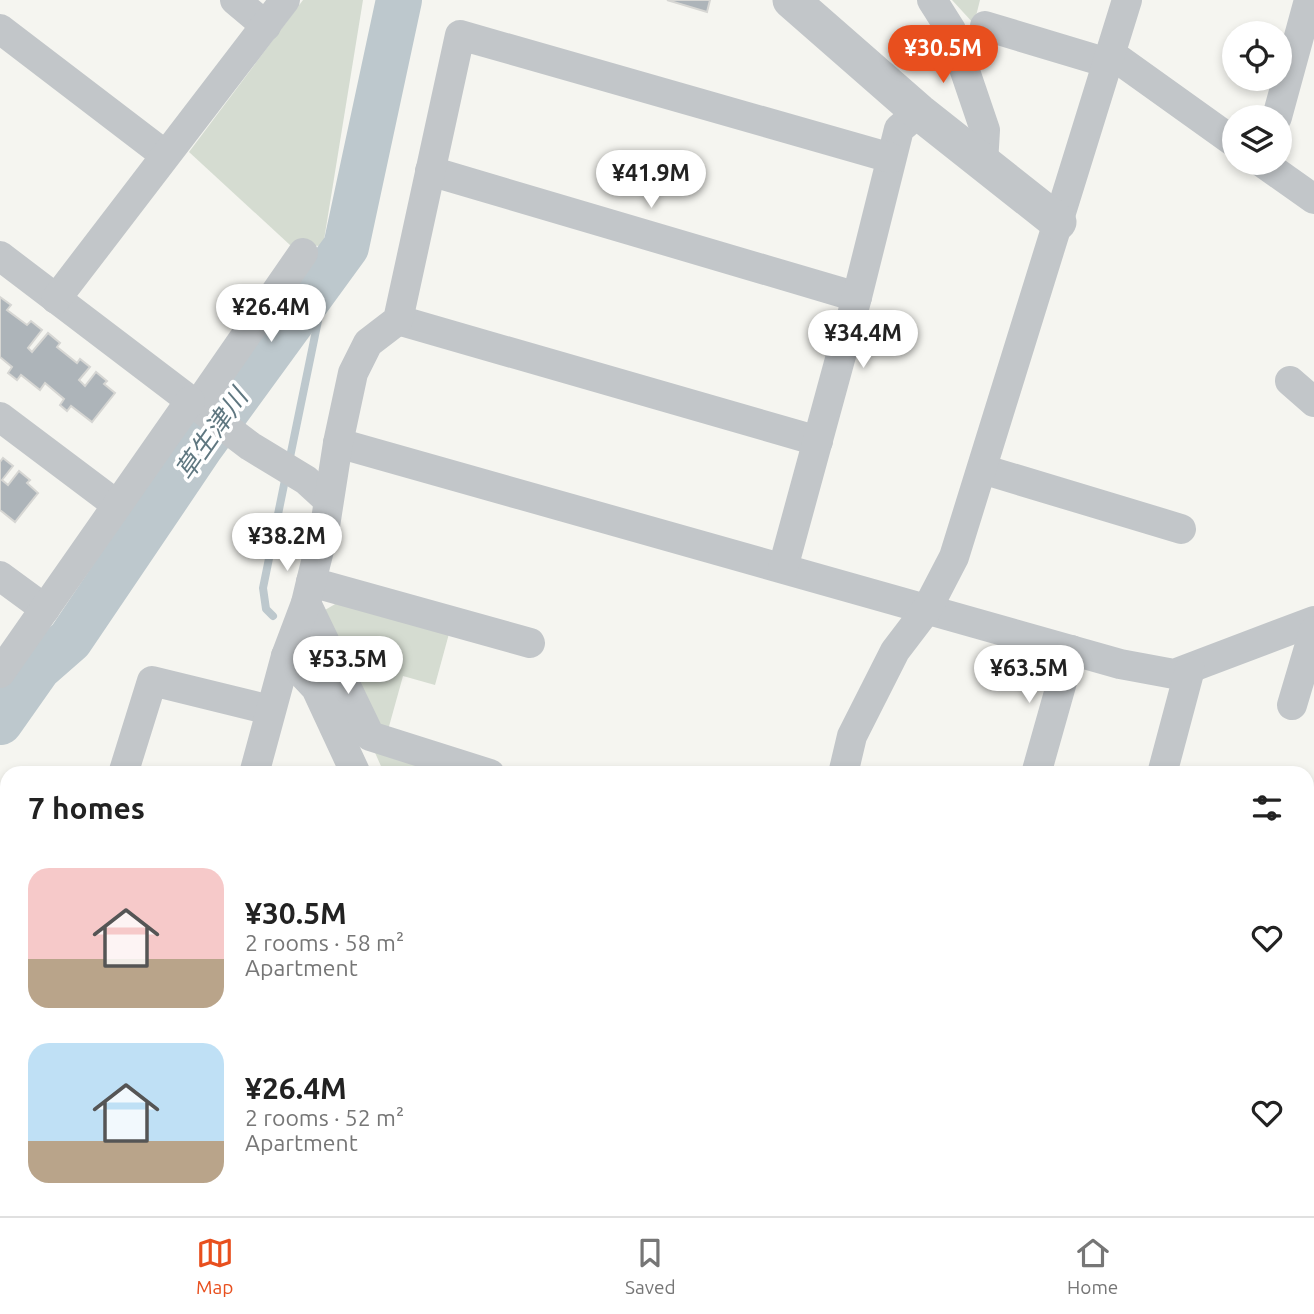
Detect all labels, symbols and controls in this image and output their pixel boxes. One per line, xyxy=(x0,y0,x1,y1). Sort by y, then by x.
map controls xyxy=(1222,21,1292,175)
button: locate xyxy=(1222,21,1292,91)
pin: ¥30.5M xyxy=(886,25,1000,85)
text: ¥30.5M xyxy=(904,35,982,60)
button: layers xyxy=(1222,105,1292,175)
pin: ¥41.9M xyxy=(594,150,708,210)
text: ¥41.9M xyxy=(612,160,690,185)
pin: ¥26.4M xyxy=(214,284,328,344)
text: ¥26.4M xyxy=(232,294,310,319)
pin: ¥34.4M xyxy=(806,310,920,370)
text: ¥34.4M xyxy=(824,320,902,345)
water label: 草生津川 xyxy=(169,381,254,485)
pin: ¥38.2M xyxy=(230,514,344,573)
text: ¥38.2M xyxy=(248,523,326,548)
pin: ¥53.5M xyxy=(291,636,405,696)
text: ¥53.5M xyxy=(309,646,387,671)
pin: ¥63.5M xyxy=(972,646,1086,705)
text: ¥63.5M xyxy=(990,655,1068,680)
icon: filters xyxy=(1248,789,1286,827)
text: 7 homes xyxy=(28,791,145,825)
icon: home xyxy=(84,896,168,980)
text: ¥30.5M xyxy=(245,896,347,930)
icon: heart xyxy=(1248,919,1286,957)
text: 2 rooms · 58 m² xyxy=(245,930,404,955)
text: Apartment xyxy=(245,955,358,980)
icon: home xyxy=(84,1071,168,1155)
text: ¥26.4M xyxy=(245,1071,347,1105)
icon: heart xyxy=(1248,1094,1286,1132)
text: 2 rooms · 52 m² xyxy=(245,1105,404,1130)
text: Apartment xyxy=(245,1130,358,1155)
tab: Map xyxy=(196,1234,234,1298)
tab: Saved xyxy=(625,1234,676,1298)
tab: Home xyxy=(1067,1234,1118,1298)

